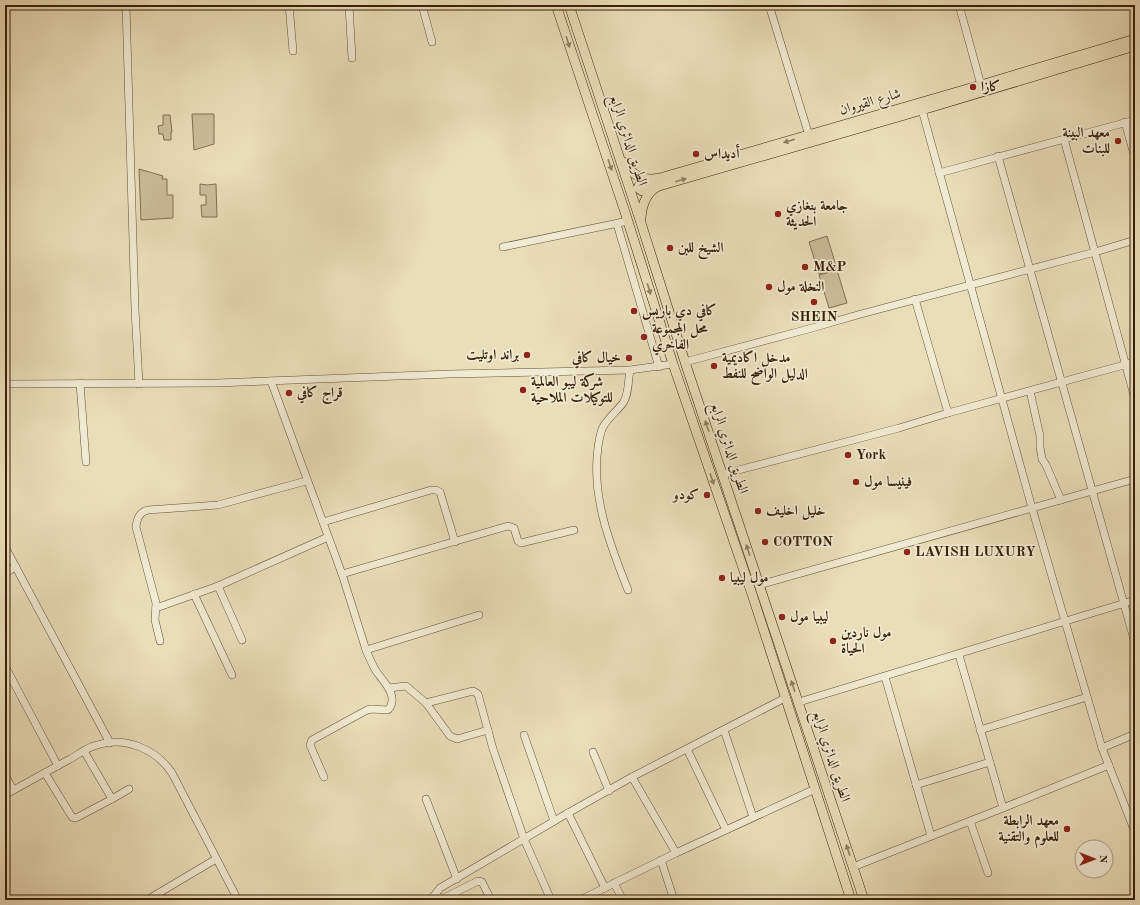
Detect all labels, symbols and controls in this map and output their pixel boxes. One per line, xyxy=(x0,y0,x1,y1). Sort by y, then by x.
one-way arrow xyxy=(566,36,572,48)
place label: كازا xyxy=(981,79,1000,95)
marker: كازا xyxy=(968,82,978,92)
street label: شارع القيروان xyxy=(838,87,904,121)
street label: الطريق الدائري الرابع xyxy=(601,92,650,189)
place label: معهد البينة للبنات xyxy=(1062,126,1110,157)
marker: معهد البينة للبنات xyxy=(1113,136,1123,146)
one-way arrow xyxy=(782,138,794,144)
place label: أديداس xyxy=(704,143,740,162)
marker: أديداس xyxy=(691,149,701,159)
one-way arrow xyxy=(607,160,613,172)
one-way arrow xyxy=(676,177,688,183)
place label: جامعة بنغازي الحديثة xyxy=(786,199,848,230)
marker: جامعة بنغازي الحديثة xyxy=(773,209,783,219)
place label: الشيخ للبن xyxy=(678,241,724,260)
marker: الشيخ للبن xyxy=(665,243,675,253)
place label: M&P xyxy=(813,260,846,274)
marker: M&P xyxy=(800,262,810,272)
place label: النخلة مول xyxy=(777,279,824,295)
marker: النخلة مول xyxy=(764,282,774,292)
one-way arrow xyxy=(646,283,652,295)
marker: SHEIN xyxy=(809,297,819,307)
place label: كافي دي باريس xyxy=(642,303,717,322)
marker: كافي دي باريس xyxy=(629,306,639,316)
place label: SHEIN xyxy=(791,310,838,324)
place label: محل المجموعة الفاخري xyxy=(652,322,708,356)
marker: محل المجموعة الفاخري xyxy=(639,332,649,342)
place label: براند اوتليت xyxy=(466,348,519,363)
marker: براند اوتليت xyxy=(522,350,532,360)
place label: خيال كافي xyxy=(571,350,621,369)
place label: مدخل اكاديمية الدليل الواضح للنفط xyxy=(722,350,808,385)
marker: خيال كافي xyxy=(624,353,634,363)
marker: مدخل اكاديمية الدليل الواضح للنفط xyxy=(709,361,719,371)
place label: شركة ليبو العالمية للتوكيلات الملاحية xyxy=(531,372,613,406)
place label: قراج كافي xyxy=(296,385,343,405)
marker: شركة ليبو العالمية للتوكيلات الملاحية xyxy=(518,385,528,395)
marker: قراج كافي xyxy=(284,388,294,398)
street label: الطريق الدائري الرابع xyxy=(702,400,751,497)
one-way arrow xyxy=(704,420,710,432)
place label: York xyxy=(856,448,886,462)
marker: York xyxy=(843,450,853,460)
one-way arrow xyxy=(709,473,715,485)
place label: فينيسا مول xyxy=(864,474,912,490)
marker: فينيسا مول xyxy=(851,477,861,487)
place label: كودو xyxy=(671,488,699,503)
marker: كودو xyxy=(702,490,712,500)
place label: خليل اخليف xyxy=(766,504,826,520)
marker: خليل اخليف xyxy=(753,506,763,516)
place label: COTTON xyxy=(773,535,833,549)
marker: COTTON xyxy=(760,537,770,547)
one-way arrow xyxy=(744,544,750,556)
place label: LAVISH LUXURY xyxy=(915,545,1036,559)
marker: LAVISH LUXURY xyxy=(902,547,912,557)
place label: مول ليبيا xyxy=(730,570,769,586)
marker: مول ليبيا xyxy=(717,573,727,583)
place label: ليبيا مول xyxy=(790,609,829,625)
marker: ليبيا مول xyxy=(777,612,787,622)
place label: مول ناردين الحياة xyxy=(841,625,891,656)
marker: مول ناردين الحياة xyxy=(828,636,838,646)
one-way arrow xyxy=(790,680,796,692)
street label: الطريق الدائري الرابع xyxy=(804,708,853,805)
place label: معهد الرابطة للعلوم والتقنية xyxy=(998,814,1059,849)
marker: معهد الرابطة للعلوم والتقنية xyxy=(1062,824,1072,834)
north arrow xyxy=(1074,839,1114,879)
one-way arrow xyxy=(844,843,850,855)
text: N xyxy=(1097,855,1108,864)

